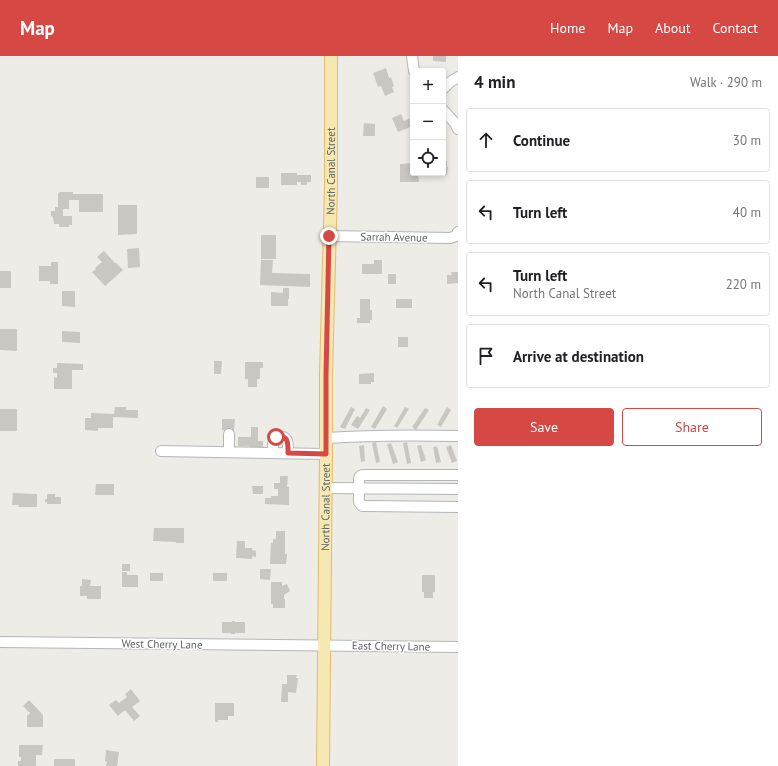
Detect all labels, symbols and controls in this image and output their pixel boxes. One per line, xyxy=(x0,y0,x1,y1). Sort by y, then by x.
text: Map xyxy=(20,16,55,40)
text: Home xyxy=(550,19,585,37)
text: Map xyxy=(607,19,633,37)
text: About xyxy=(655,19,691,37)
text: Contact xyxy=(713,19,758,37)
map controls xyxy=(410,68,446,176)
button: + xyxy=(410,68,446,104)
text: 4 min xyxy=(474,71,515,93)
text: Walk · 290 m xyxy=(690,74,762,91)
button: − xyxy=(410,104,446,140)
street label: North Canal Street xyxy=(323,127,338,215)
icon: ahead xyxy=(475,129,497,151)
text: Continue xyxy=(513,131,570,150)
text: 30 m xyxy=(733,132,761,149)
button: locate xyxy=(410,140,446,176)
icon: left xyxy=(475,201,497,223)
text: Turn left xyxy=(513,203,567,222)
text: 40 m xyxy=(733,204,761,221)
route end xyxy=(320,227,338,245)
street label: Sarrah Avenue xyxy=(360,229,428,245)
text: Turn left xyxy=(513,266,567,285)
icon: left xyxy=(475,273,497,295)
text: 220 m xyxy=(726,276,761,293)
text: North Canal Street xyxy=(513,285,616,302)
icon: arrive xyxy=(475,345,497,367)
text: Arrive at destination xyxy=(513,347,644,366)
button: Save xyxy=(474,408,614,446)
button: Share xyxy=(622,408,762,446)
route start xyxy=(267,428,285,446)
street label: North Canal Street xyxy=(318,463,333,551)
street label: West Cherry Lane xyxy=(121,636,203,652)
street label: East Cherry Lane xyxy=(352,638,431,654)

